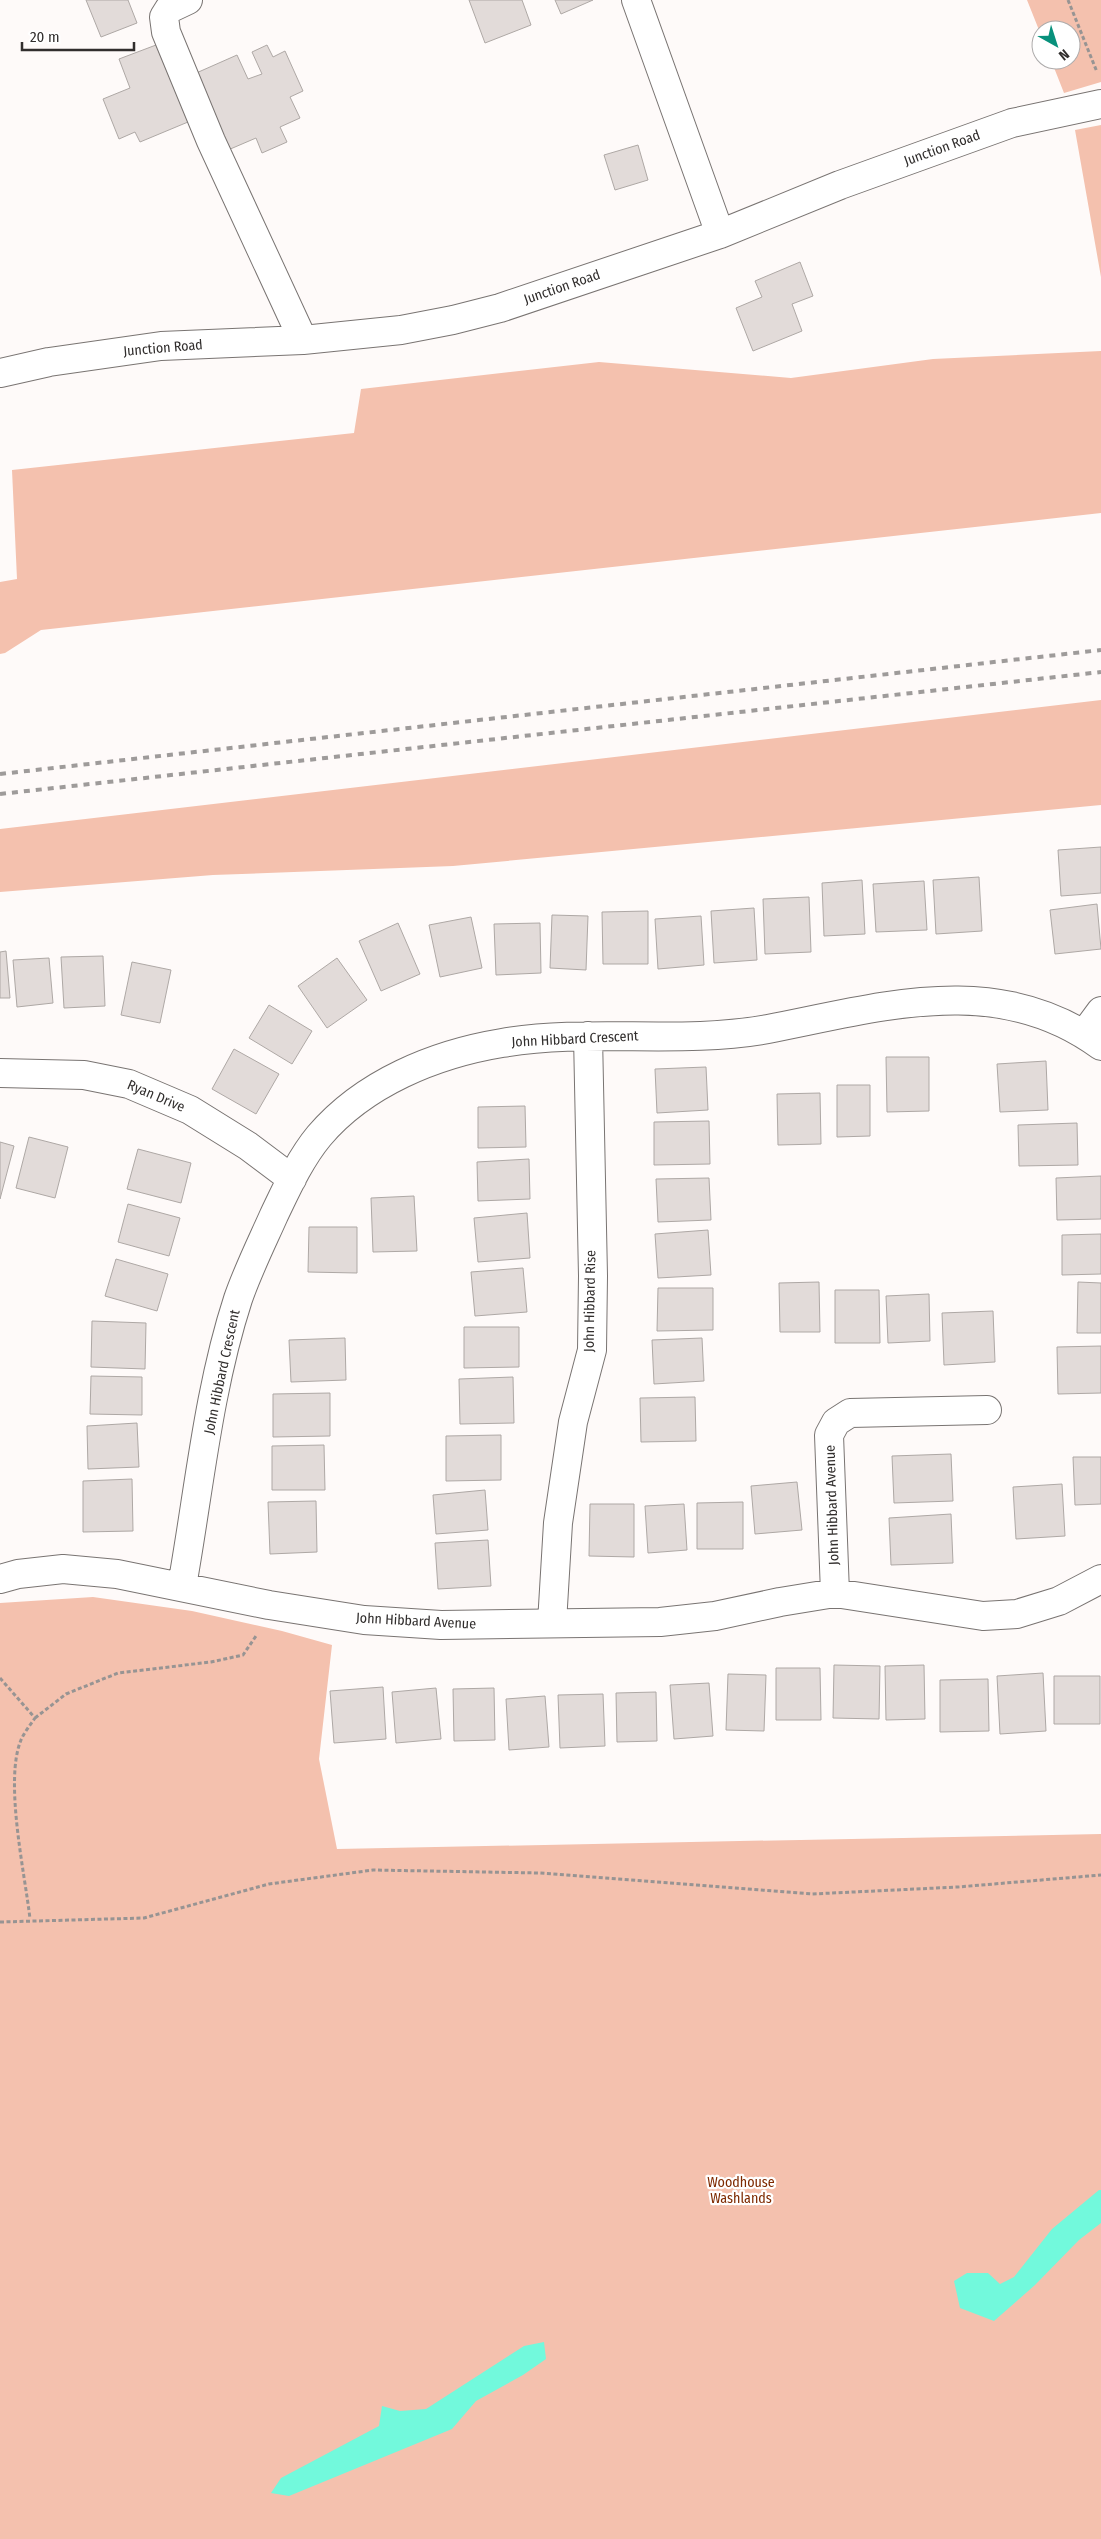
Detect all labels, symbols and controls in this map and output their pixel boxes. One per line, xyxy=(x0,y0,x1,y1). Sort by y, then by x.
scale bar xyxy=(22,20,135,52)
north arrow xyxy=(1031,20,1081,70)
text: 20 m xyxy=(30,28,60,46)
text: N xyxy=(1055,45,1072,64)
street label: Junction Road xyxy=(902,126,982,170)
street label: Junction Road xyxy=(522,266,602,308)
street label: Junction Road xyxy=(123,336,203,360)
street label: John Hibbard Crescent xyxy=(511,1027,639,1051)
street label: Ryan Drive xyxy=(125,1076,187,1116)
street label: John Hibbard Rise xyxy=(581,1250,599,1352)
street label: John Hibbard Crescent xyxy=(200,1308,244,1436)
street label: John Hibbard Avenue xyxy=(821,1445,843,1565)
street label: John Hibbard Avenue xyxy=(356,1609,477,1633)
park label: Woodhouse Washlands xyxy=(707,2174,775,2207)

